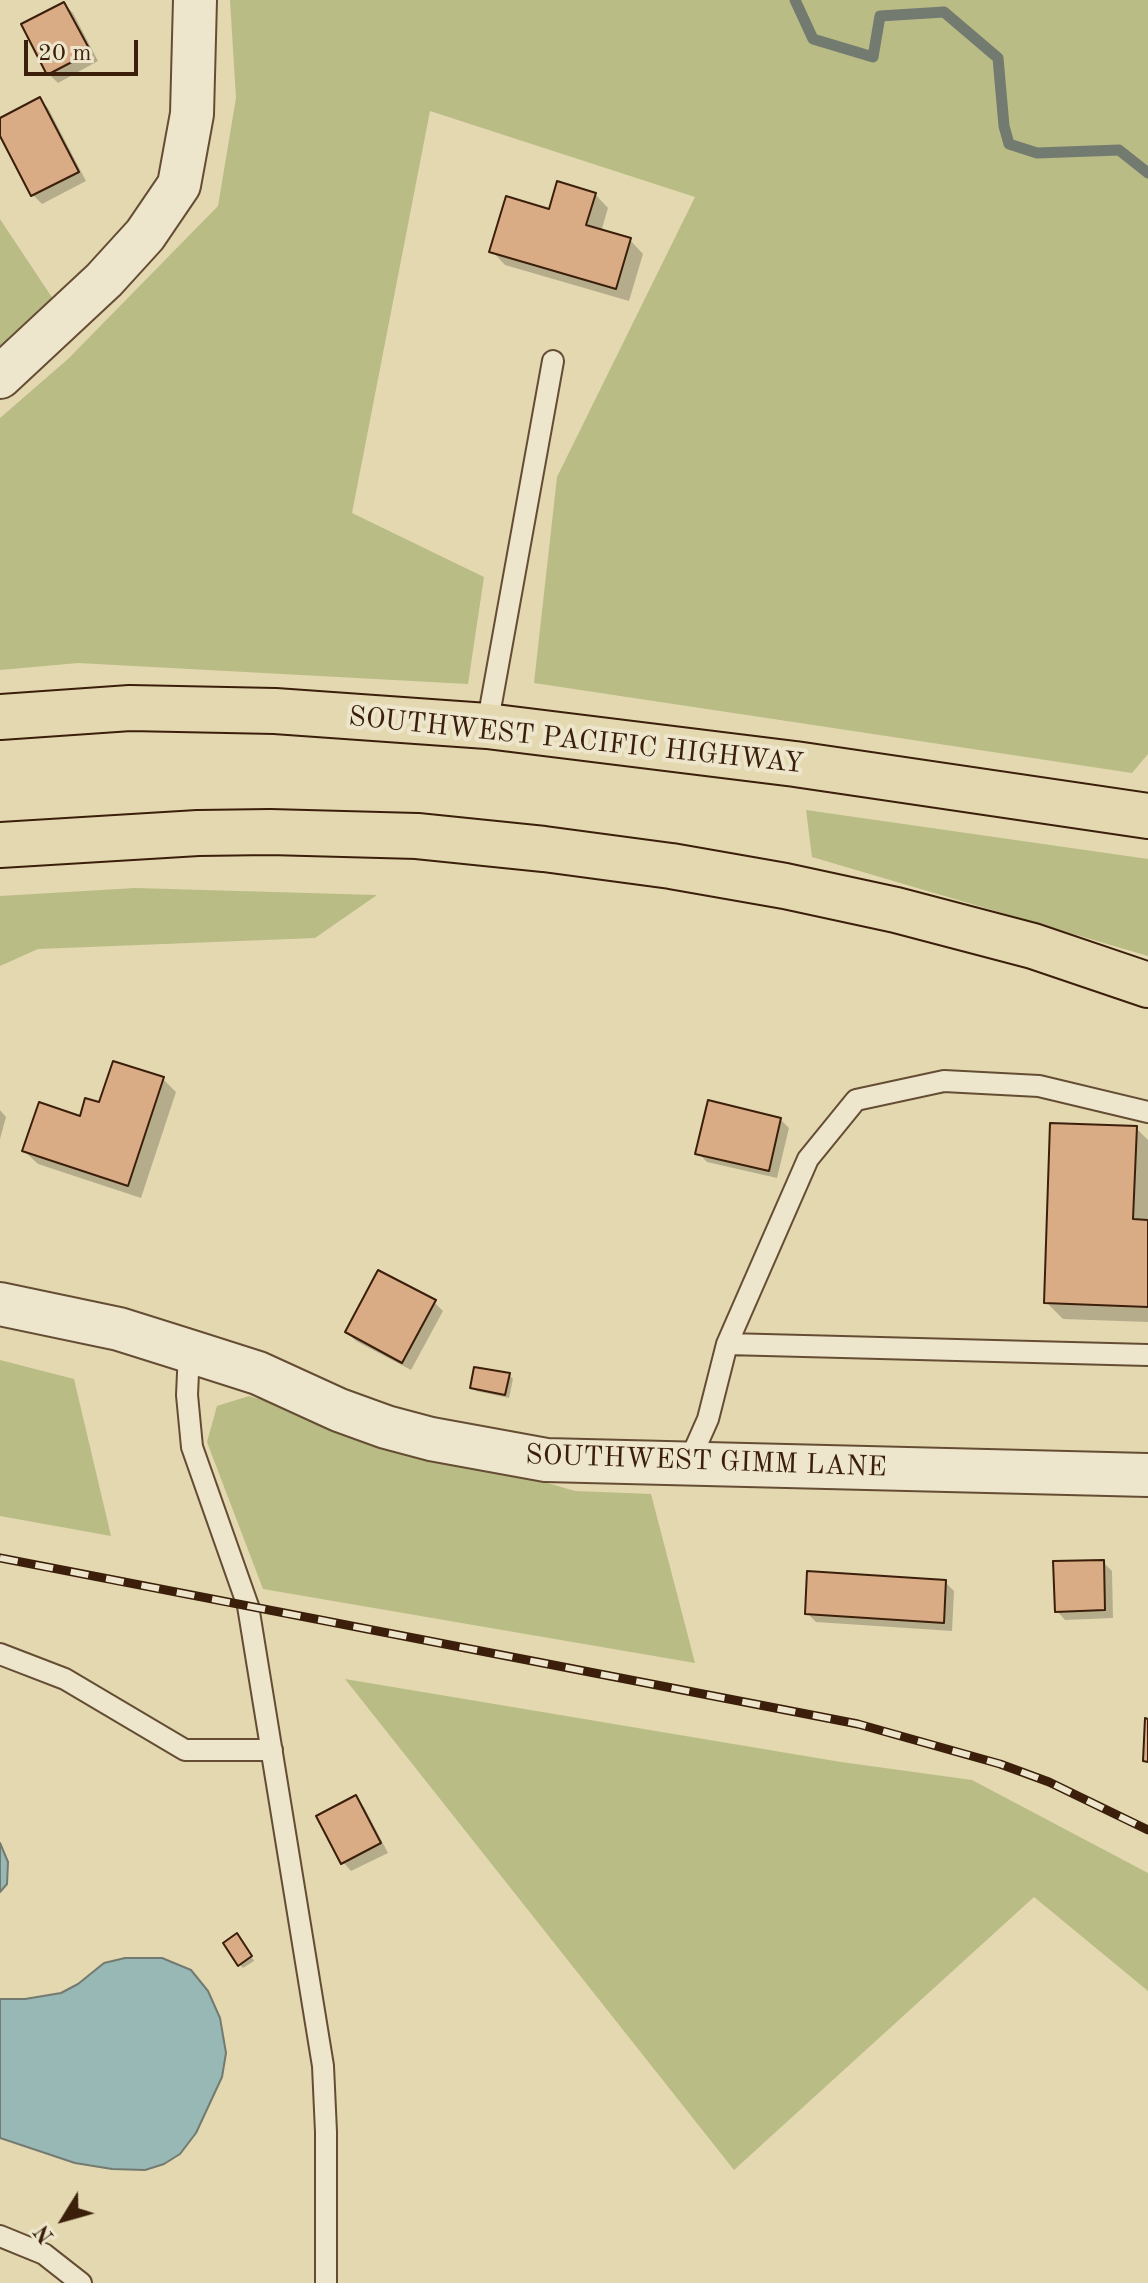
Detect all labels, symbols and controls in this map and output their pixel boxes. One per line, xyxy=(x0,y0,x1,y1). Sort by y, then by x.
scale bar xyxy=(28,24,142,74)
text: 20 m xyxy=(38,42,92,66)
street label: SOUTHWEST PACIFIC HIGHWAY xyxy=(347,700,805,782)
street label: SOUTHWEST GIMM LANE xyxy=(525,1439,887,1485)
north arrow xyxy=(24,2179,104,2259)
text: N xyxy=(31,2220,59,2247)

